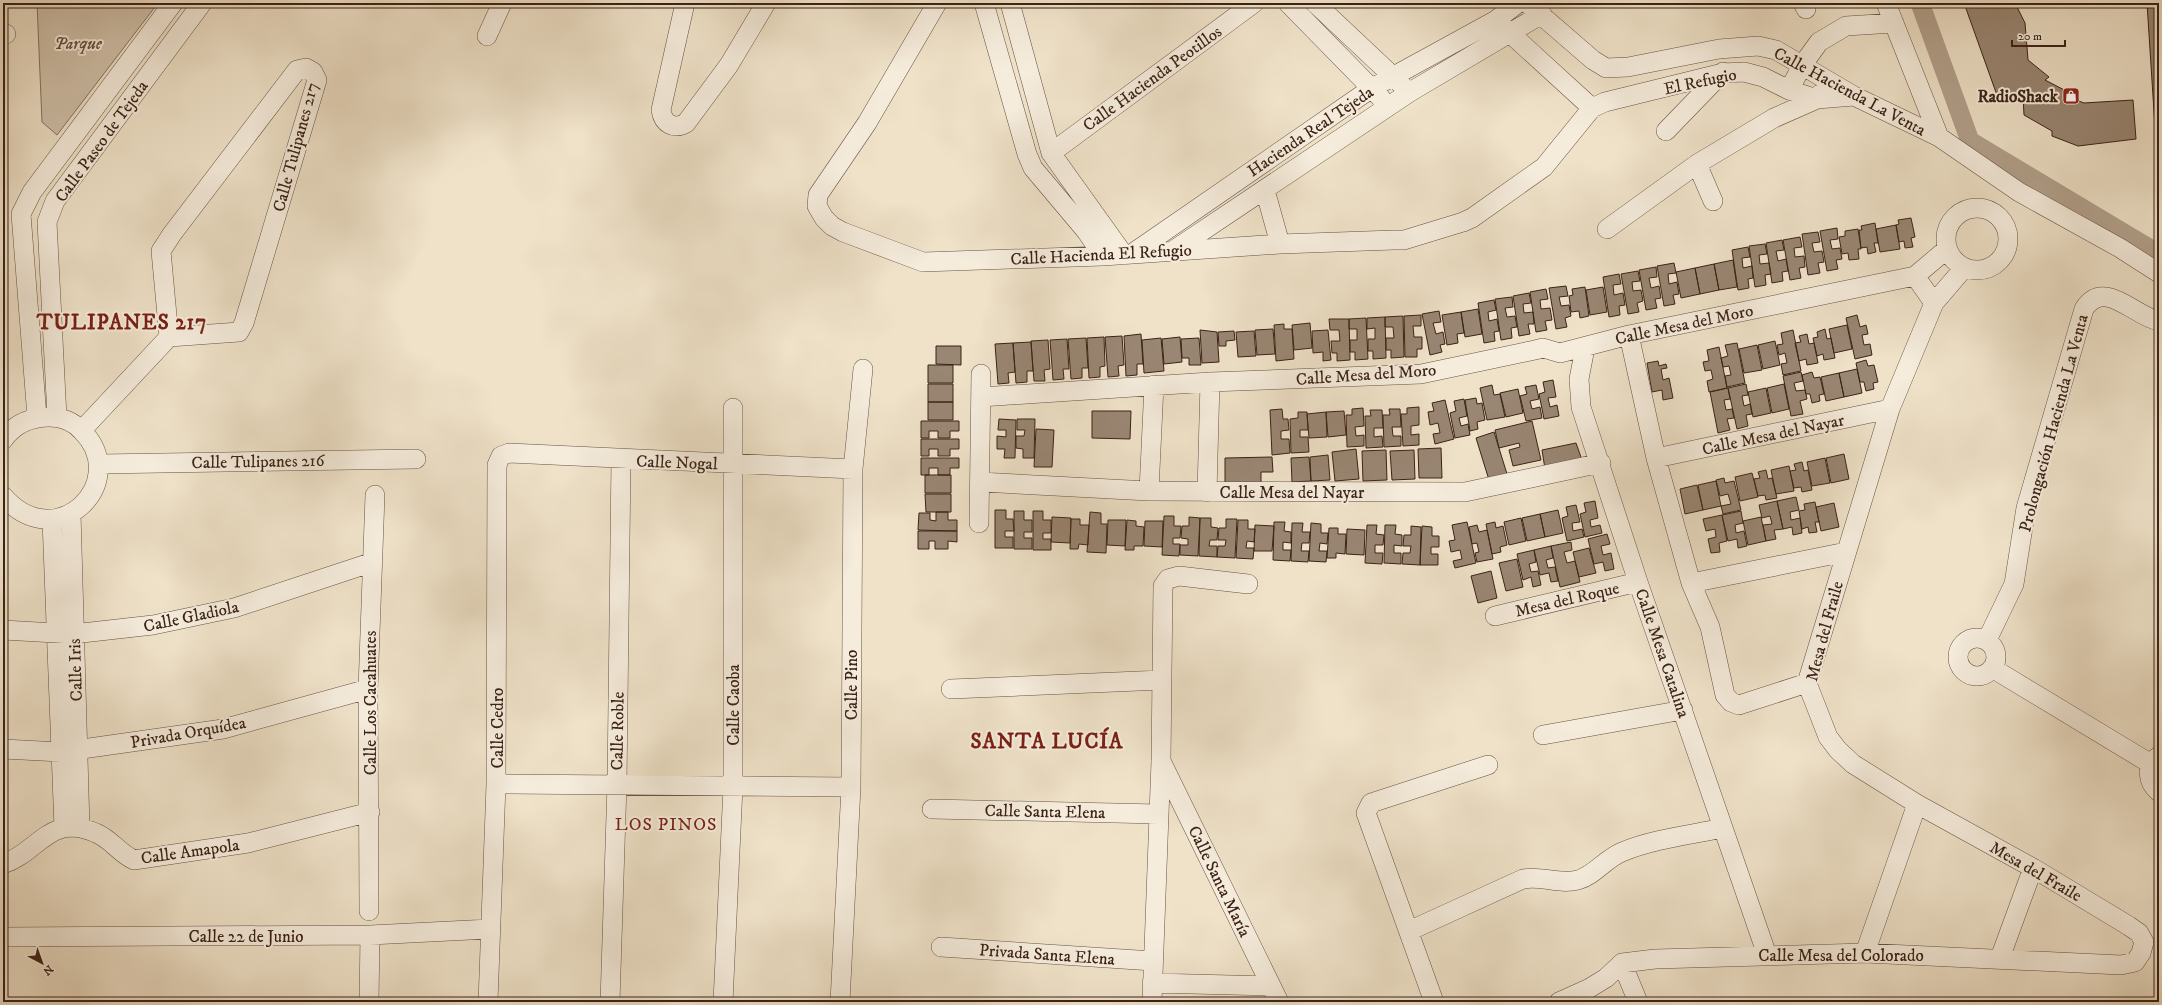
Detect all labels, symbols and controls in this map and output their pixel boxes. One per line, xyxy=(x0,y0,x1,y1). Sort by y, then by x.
street label: Calle Hacienda Peotillos xyxy=(1079,21,1227,137)
scale bar xyxy=(2012,22,2065,48)
text: 20 m xyxy=(2018,29,2042,44)
park label: Parque xyxy=(54,33,103,55)
street label: Calle Hacienda La Venta xyxy=(1770,42,1930,142)
street label: El Refugio xyxy=(1662,64,1738,100)
street label: Calle Paseo de Tejeda xyxy=(50,76,154,207)
street label: Calle Tulipanes 217 xyxy=(268,80,324,214)
street label: Hacienda Real Tejeda xyxy=(1243,81,1379,182)
place label: RadioShack xyxy=(1978,86,2059,108)
shop icon: RadioShack xyxy=(2061,86,2081,106)
street label: Calle Hacienda El Refugio xyxy=(1010,239,1192,271)
street label: Calle Mesa del Moro xyxy=(1613,300,1755,350)
district label: TULIPANES 217 xyxy=(36,310,207,336)
street label: Prolongación Hacienda La Venta xyxy=(2014,311,2094,535)
street label: Calle Mesa del Moro xyxy=(1295,359,1437,391)
street label: Calle Mesa del Nayar xyxy=(1700,409,1847,461)
street label: Calle Tulipanes 216 xyxy=(191,450,326,474)
street label: Calle Nogal xyxy=(636,451,718,475)
street label: Calle Mesa del Nayar xyxy=(1220,482,1365,504)
street label: Mesa del Roque xyxy=(1513,577,1621,623)
street label: Mesa del Fraile xyxy=(1801,579,1849,684)
street label: Calle Mesa Catalina xyxy=(1630,586,1695,721)
street label: Calle Gladiola xyxy=(141,596,242,638)
street label: Calle Los Cacahuates xyxy=(360,630,382,775)
street label: Calle Iris xyxy=(64,638,88,702)
street label: Calle Pino xyxy=(841,650,863,720)
street label: Calle Caoba xyxy=(723,664,745,746)
street label: Calle Cedro xyxy=(487,688,509,768)
street label: Calle Roble xyxy=(606,691,630,771)
street label: Privada Orquídea xyxy=(129,712,248,754)
district label: SANTA LUCÍA xyxy=(971,727,1123,755)
street label: Calle Santa Elena xyxy=(984,800,1106,824)
district label: LOS PINOS xyxy=(615,814,717,836)
street label: Calle Santa María xyxy=(1183,822,1256,941)
street label: Calle Amapola xyxy=(139,834,242,870)
street label: Mesa del Fraile xyxy=(1986,837,2085,907)
street label: Calle 22 de Junio xyxy=(188,926,304,948)
street label: Privada Santa Elena xyxy=(978,939,1116,971)
north arrow xyxy=(22,943,62,983)
street label: Calle Mesa del Colorado xyxy=(1758,945,1924,967)
text: N xyxy=(40,962,56,978)

